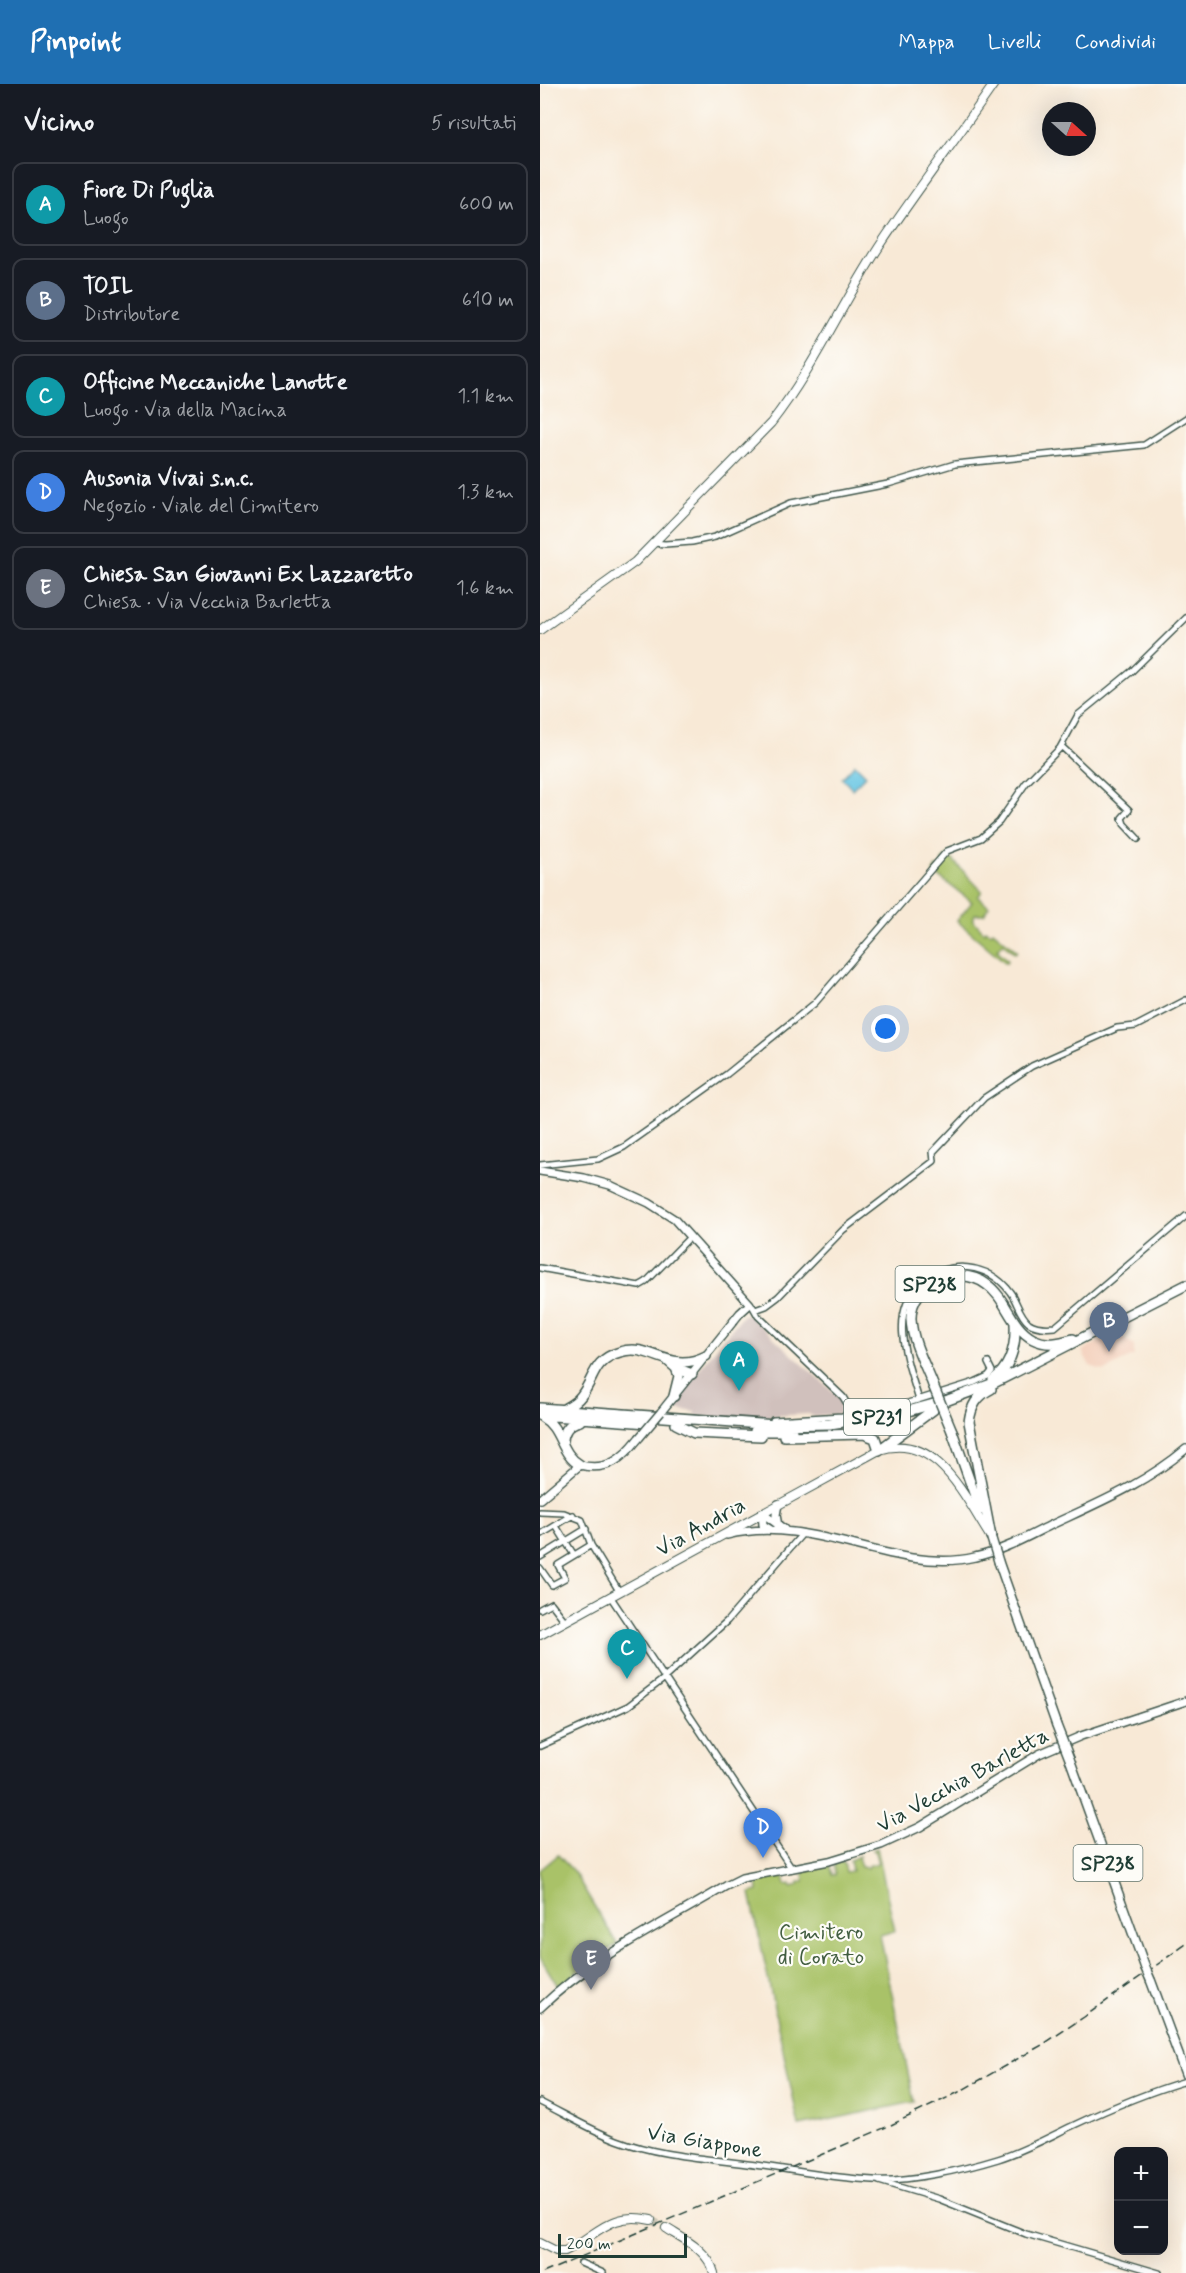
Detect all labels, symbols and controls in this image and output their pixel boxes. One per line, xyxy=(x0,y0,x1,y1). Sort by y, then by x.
text: Pinpoint xyxy=(30,24,121,61)
text: Mappa xyxy=(899,28,955,56)
text: Livelli xyxy=(988,28,1042,56)
text: Condividi xyxy=(1075,28,1156,56)
north arrow xyxy=(1042,102,1096,156)
text: Vicino xyxy=(24,106,94,140)
text: 5 risultati xyxy=(431,110,516,137)
text: Fiore Di Puglia xyxy=(83,177,215,205)
text: A xyxy=(39,191,52,218)
text: 600 m xyxy=(459,191,514,218)
text: Luogo xyxy=(83,205,129,232)
text: TOIL xyxy=(83,273,133,301)
text: B xyxy=(39,287,52,314)
text: 610 m xyxy=(462,287,514,314)
text: Distributore xyxy=(83,301,180,328)
text: Officine Meccaniche Lanotte xyxy=(83,369,348,397)
text: C xyxy=(38,383,53,410)
text: 1.1 km xyxy=(457,383,514,410)
text: Luogo · Via della Macina xyxy=(83,397,287,424)
text: Ausonia Vivai s.n.c. xyxy=(83,465,254,493)
text: D xyxy=(39,479,52,506)
text: 1.3 km xyxy=(457,479,514,506)
text: Negozio · Viale del Cimitero xyxy=(83,493,319,520)
text: Chiesa San Giovanni Ex Lazzaretto xyxy=(83,561,413,589)
text: E xyxy=(40,575,51,602)
text: 1.6 km xyxy=(456,575,514,602)
text: Chiesa · Via Vecchia Barletta xyxy=(83,589,332,616)
your location xyxy=(871,1014,900,1043)
road number: SP238 xyxy=(896,1266,964,1302)
pin: B xyxy=(1090,1302,1128,1352)
pin: A xyxy=(720,1342,758,1391)
road number: SP231 xyxy=(844,1399,910,1435)
street label: Via Andria xyxy=(651,1492,751,1564)
pin: C xyxy=(608,1630,646,1679)
street label: Via Vecchia Barletta xyxy=(872,1722,1054,1840)
pin: D xyxy=(744,1808,782,1858)
road number: SP238 xyxy=(1074,1845,1142,1881)
park label: Cimitero di Corato xyxy=(778,1919,864,1972)
pin: E xyxy=(572,1940,610,1990)
street label: Via Giappone xyxy=(645,2119,764,2165)
map controls xyxy=(1114,2147,1168,2255)
button: + xyxy=(1114,2147,1168,2201)
button: − xyxy=(1114,2201,1168,2255)
scale bar xyxy=(558,2231,687,2258)
text: 200 m xyxy=(567,2234,611,2255)

